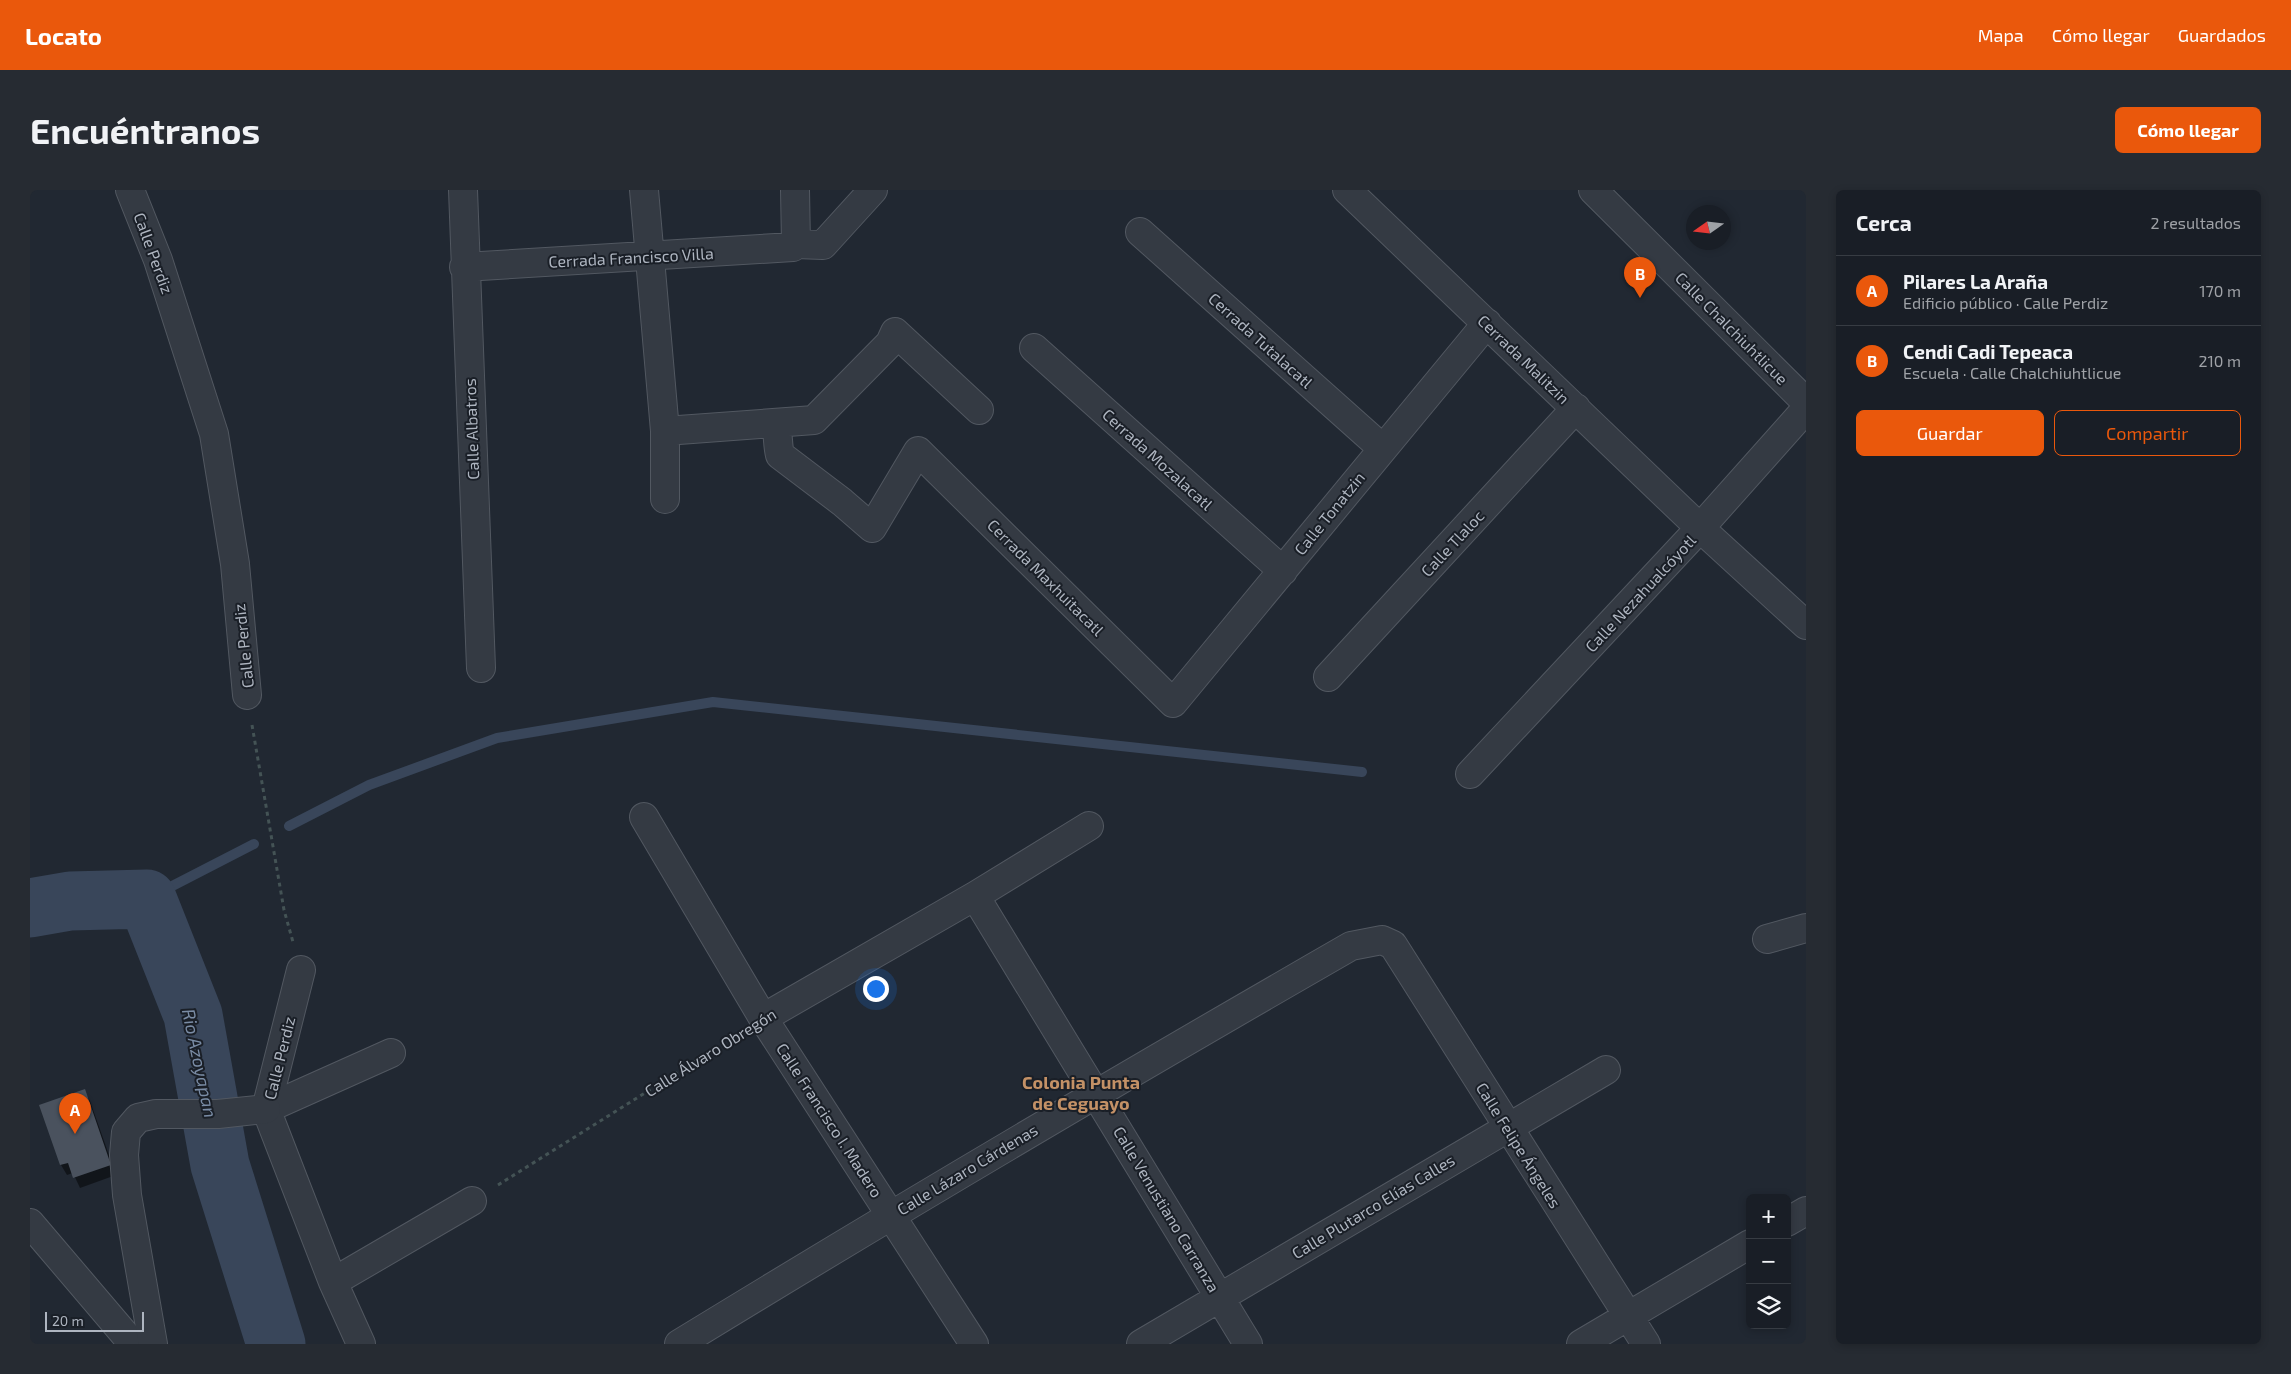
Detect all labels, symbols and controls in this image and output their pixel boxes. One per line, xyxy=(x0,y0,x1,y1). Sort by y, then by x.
text: Locato xyxy=(25,21,102,50)
text: Mapa xyxy=(1978,24,2024,46)
text: Cómo llegar xyxy=(2052,24,2150,46)
text: Guardados xyxy=(2178,24,2266,46)
button: Cómo llegar xyxy=(2115,107,2261,153)
text: Encuéntranos xyxy=(30,109,260,151)
north arrow xyxy=(1686,205,1731,250)
street label: Calle Perdiz xyxy=(131,210,177,296)
text: Cerca xyxy=(1856,210,1912,235)
text: 2 resultados xyxy=(2150,213,2241,232)
street label: Cerrada Francisco Villa xyxy=(548,243,714,271)
pin: B xyxy=(1624,257,1656,298)
street label: Calle Chalchiuhtlicue xyxy=(1672,268,1792,388)
text: Pilares La Araña xyxy=(1903,270,2048,293)
text: A xyxy=(1867,281,1877,300)
text: 170 m xyxy=(2199,281,2241,300)
street label: Cerrada Tutalacatl xyxy=(1205,288,1317,392)
text: Edificio público · Calle Perdiz xyxy=(1903,293,2108,312)
street label: Cerrada Malitzin xyxy=(1474,311,1574,407)
text: Cendi Cadi Tepeaca xyxy=(1903,340,2073,363)
text: B xyxy=(1867,351,1877,370)
text: 210 m xyxy=(2198,351,2241,370)
text: Escuela · Calle Chalchiuhtlicue xyxy=(1903,363,2121,382)
street label: Calle Albatros xyxy=(460,378,482,480)
street label: Cerrada Mozalacatl xyxy=(1099,404,1217,514)
button: Guardar xyxy=(1856,410,2044,456)
button: Compartir xyxy=(2054,410,2241,456)
street label: Calle Tonatzin xyxy=(1290,468,1368,558)
street label: Calle Tlaloc xyxy=(1417,506,1488,580)
street label: Cerrada Maxhuitacatl xyxy=(984,515,1108,639)
street label: Calle Nezahualcóyotl xyxy=(1581,530,1699,656)
street label: Calle Perdiz xyxy=(229,603,257,689)
your location xyxy=(863,976,889,1002)
street label: Calle Álvaro Obregón xyxy=(641,1004,779,1100)
water label: Rio Azoyapan xyxy=(178,1007,222,1119)
street label: Calle Perdiz xyxy=(259,1014,299,1102)
street label: Calle Francisco I. Madero xyxy=(773,1039,887,1201)
district label: Colonia Punta de Ceguayo xyxy=(1022,1071,1140,1114)
street label: Calle Felipe Ángeles xyxy=(1473,1079,1565,1211)
pin: A xyxy=(59,1093,91,1134)
street label: Calle Lázaro Cárdenas xyxy=(893,1120,1041,1218)
street label: Calle Venustiano Carranza xyxy=(1110,1123,1224,1295)
street label: Calle Plutarco Elías Calles xyxy=(1288,1150,1458,1262)
map controls xyxy=(1746,1194,1791,1329)
button: + xyxy=(1746,1194,1791,1239)
button: − xyxy=(1746,1239,1791,1284)
button: layers xyxy=(1746,1284,1791,1329)
scale bar xyxy=(45,1309,144,1332)
text: 20 m xyxy=(52,1312,84,1329)

